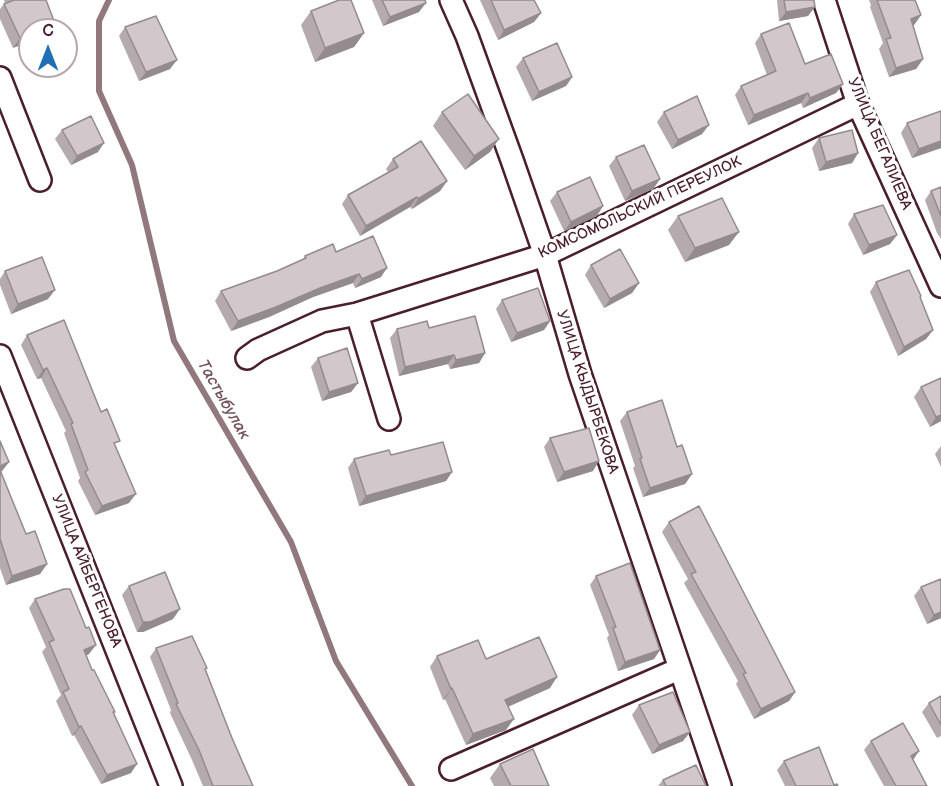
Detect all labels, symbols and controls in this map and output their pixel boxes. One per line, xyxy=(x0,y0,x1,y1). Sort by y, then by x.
north arrow xyxy=(18,18,78,78)
text: С xyxy=(42,22,54,41)
street label: УЛИЦА БЕГАЛИЕВА xyxy=(843,75,915,213)
street label: КОМСОМОЛЬСКИЙ ПЕРЕУЛОК xyxy=(536,153,744,263)
street label: УЛИЦА КЫДЫРБЕКОВА xyxy=(552,308,622,476)
water label: Тастыбулак xyxy=(192,357,254,443)
street label: УЛИЦА АЙБЕРГЕНОВА xyxy=(47,492,125,650)

